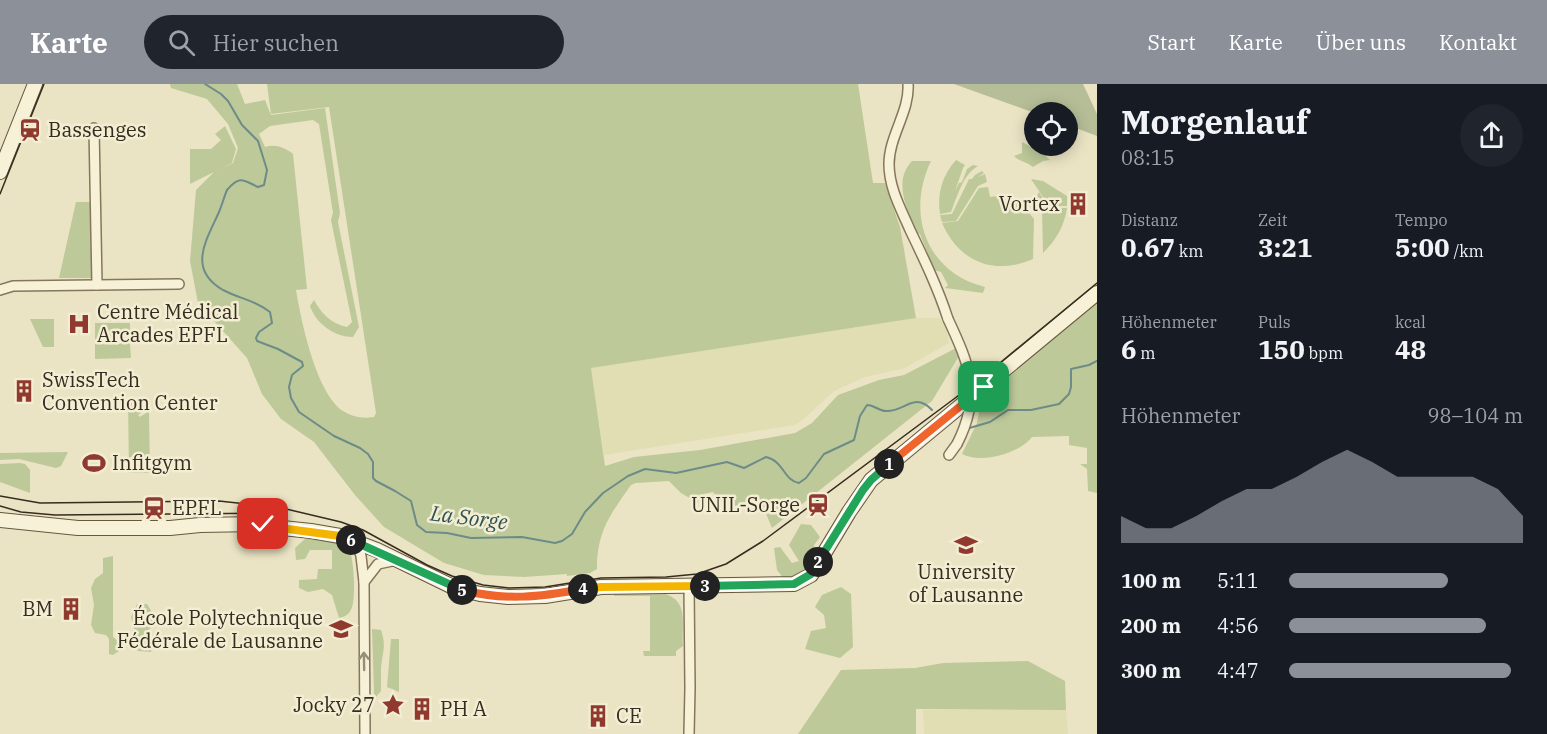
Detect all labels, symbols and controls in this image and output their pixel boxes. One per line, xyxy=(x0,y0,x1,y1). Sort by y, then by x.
search box xyxy=(144,15,564,69)
text: Karte xyxy=(30,24,108,61)
icon: search xyxy=(165,26,198,59)
text: Hier suchen xyxy=(213,28,339,57)
text: Start xyxy=(1147,28,1196,56)
text: Karte xyxy=(1229,28,1283,56)
text: Über uns xyxy=(1316,28,1406,56)
text: Kontakt xyxy=(1439,28,1517,56)
text: Morgenlauf xyxy=(1121,100,1309,143)
map controls xyxy=(1024,102,1078,156)
button: locate xyxy=(1024,102,1078,156)
button: share xyxy=(1460,104,1523,167)
place label: Bassenges xyxy=(48,116,146,143)
station icon: Bassenges xyxy=(17,117,43,143)
text: 08:15 xyxy=(1121,144,1175,171)
place label: Vortex xyxy=(999,190,1060,217)
building icon: Vortex xyxy=(1065,191,1091,217)
text: Distanz xyxy=(1121,210,1178,230)
text: Zeit xyxy=(1258,210,1287,230)
text: Tempo xyxy=(1395,210,1448,230)
text: 0.67 xyxy=(1121,230,1175,264)
text: 3:21 xyxy=(1258,230,1313,264)
text: 5:00 xyxy=(1395,230,1450,264)
text: km xyxy=(1175,241,1203,261)
text: /km xyxy=(1450,241,1484,261)
place label: Centre Médical Arcades EPFL xyxy=(97,298,239,348)
hospital icon: Centre Médical Arcades EPFL xyxy=(66,311,92,337)
text: Höhenmeter xyxy=(1121,312,1217,332)
text: Puls xyxy=(1258,312,1291,332)
text: kcal xyxy=(1395,312,1426,332)
text: 6 xyxy=(1121,332,1137,366)
text: 150 xyxy=(1258,332,1305,366)
text: 48 xyxy=(1395,332,1426,366)
text: m xyxy=(1137,343,1156,363)
text: bpm xyxy=(1305,343,1343,363)
pin xyxy=(958,361,1009,412)
place label: SwissTech Convention Center xyxy=(42,366,218,416)
icon: arrive xyxy=(967,370,1000,403)
building icon: SwissTech Convention Center xyxy=(11,378,37,404)
text: Höhenmeter xyxy=(1121,402,1240,429)
text: 98–104 m xyxy=(1428,402,1523,429)
place label: Infitgym xyxy=(112,449,192,476)
pin: 1 xyxy=(874,449,904,479)
sports icon: Infitgym xyxy=(81,450,107,476)
text: 1 xyxy=(884,454,894,474)
place label: UNIL-Sorge xyxy=(691,491,800,518)
station icon: UNIL-Sorge xyxy=(805,492,831,518)
place label: EPFL xyxy=(172,494,222,521)
station icon: EPFL xyxy=(141,495,167,521)
pin xyxy=(237,498,288,549)
water label: La Sorge xyxy=(428,498,510,536)
icon: check xyxy=(246,507,279,540)
pin: 6 xyxy=(336,525,366,555)
text: 6 xyxy=(346,530,356,550)
school or university icon: University of Lausanne xyxy=(953,532,979,558)
pin: 2 xyxy=(803,547,833,577)
text: 2 xyxy=(813,552,823,572)
place label: University of Lausanne xyxy=(909,558,1023,608)
text: 100 m xyxy=(1121,567,1181,594)
text: 5:11 xyxy=(1217,567,1259,594)
pin: 3 xyxy=(690,571,720,601)
pin: 4 xyxy=(568,574,598,604)
pin: 5 xyxy=(447,575,477,605)
text: 3 xyxy=(700,576,710,596)
text: 4 xyxy=(578,579,588,599)
text: 5 xyxy=(457,580,467,600)
place label: BM xyxy=(22,595,53,622)
building icon: BM xyxy=(58,596,84,622)
place label: École Polytechnique Fédérale de Lausanne xyxy=(117,604,323,654)
text: 200 m xyxy=(1121,612,1181,639)
text: 4:56 xyxy=(1217,612,1259,639)
school or university icon: École Polytechnique Fédérale de Lausanne xyxy=(328,616,354,642)
one-way arrow xyxy=(358,652,370,672)
text: 300 m xyxy=(1121,657,1181,684)
text: 4:47 xyxy=(1217,657,1259,684)
place label: Jocky 27 xyxy=(293,691,375,718)
place icon: Jocky 27 xyxy=(380,692,406,718)
place label: PH A xyxy=(440,695,487,722)
building icon: PH A xyxy=(409,696,435,722)
place label: CE xyxy=(616,702,642,729)
building icon: CE xyxy=(585,703,611,729)

